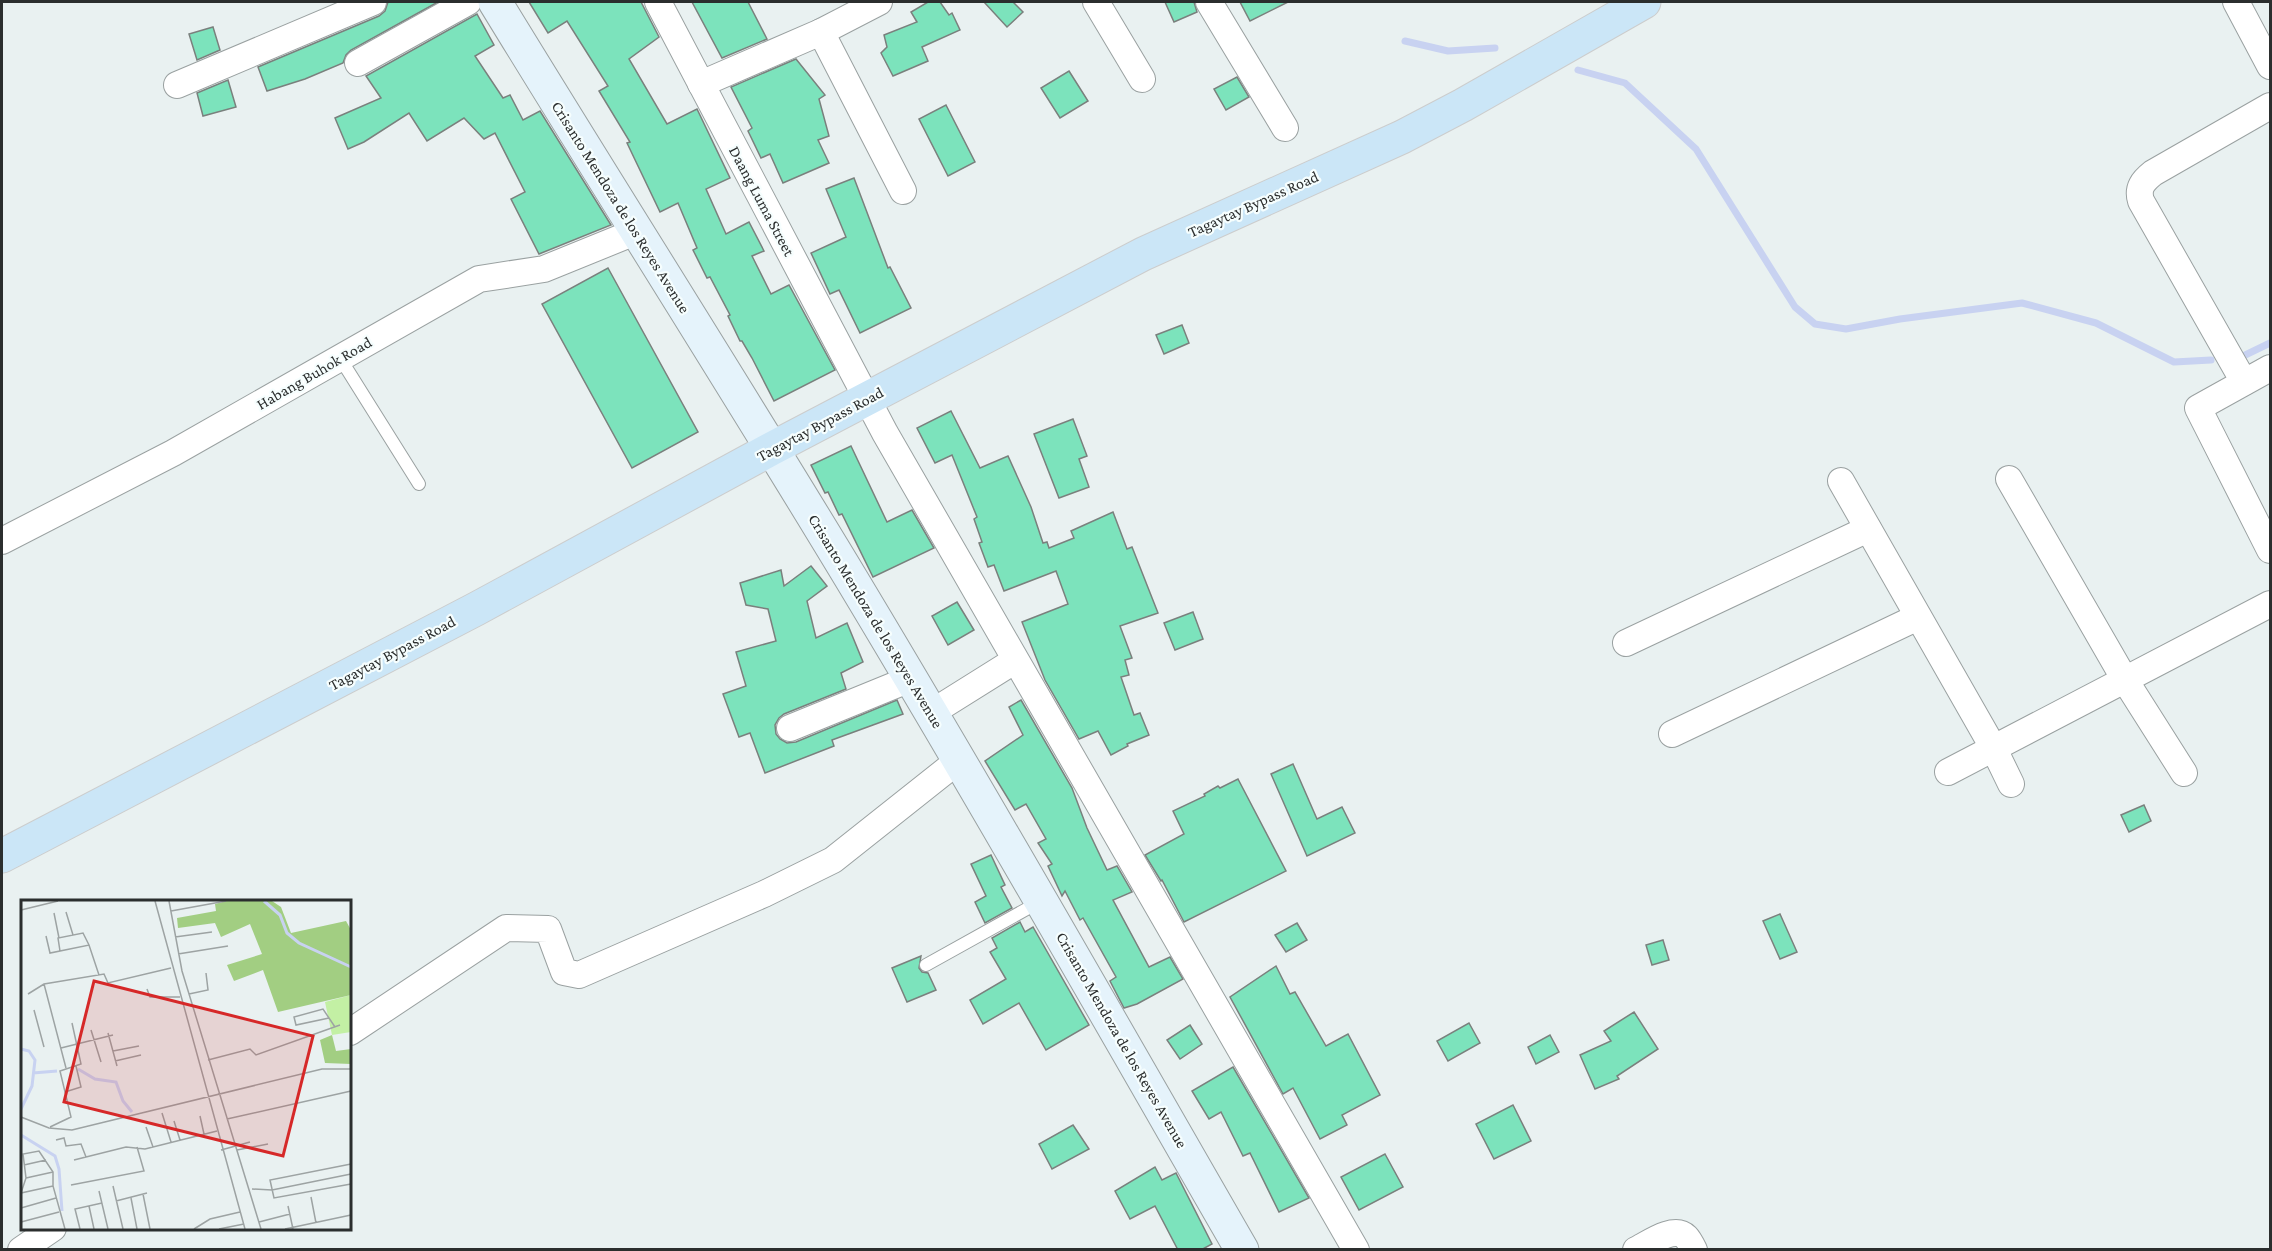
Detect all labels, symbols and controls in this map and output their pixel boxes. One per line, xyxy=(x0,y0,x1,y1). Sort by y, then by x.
street label: Crisanto Mendoza de los Reyes Avenue xyxy=(548,98,693,317)
street label: Daang Luma Street xyxy=(725,143,798,260)
street label: Tagaytay Bypass Road xyxy=(1185,167,1322,241)
street label: Habang Buhok Road xyxy=(254,333,375,414)
street label: Tagaytay Bypass Road xyxy=(754,383,887,465)
street label: Crisanto Mendoza de los Reyes Avenue xyxy=(804,511,947,731)
street label: Tagaytay Bypass Road xyxy=(326,612,459,694)
inset map xyxy=(21,900,351,1230)
street label: Crisanto Mendoza de los Reyes Avenue xyxy=(1052,929,1191,1151)

